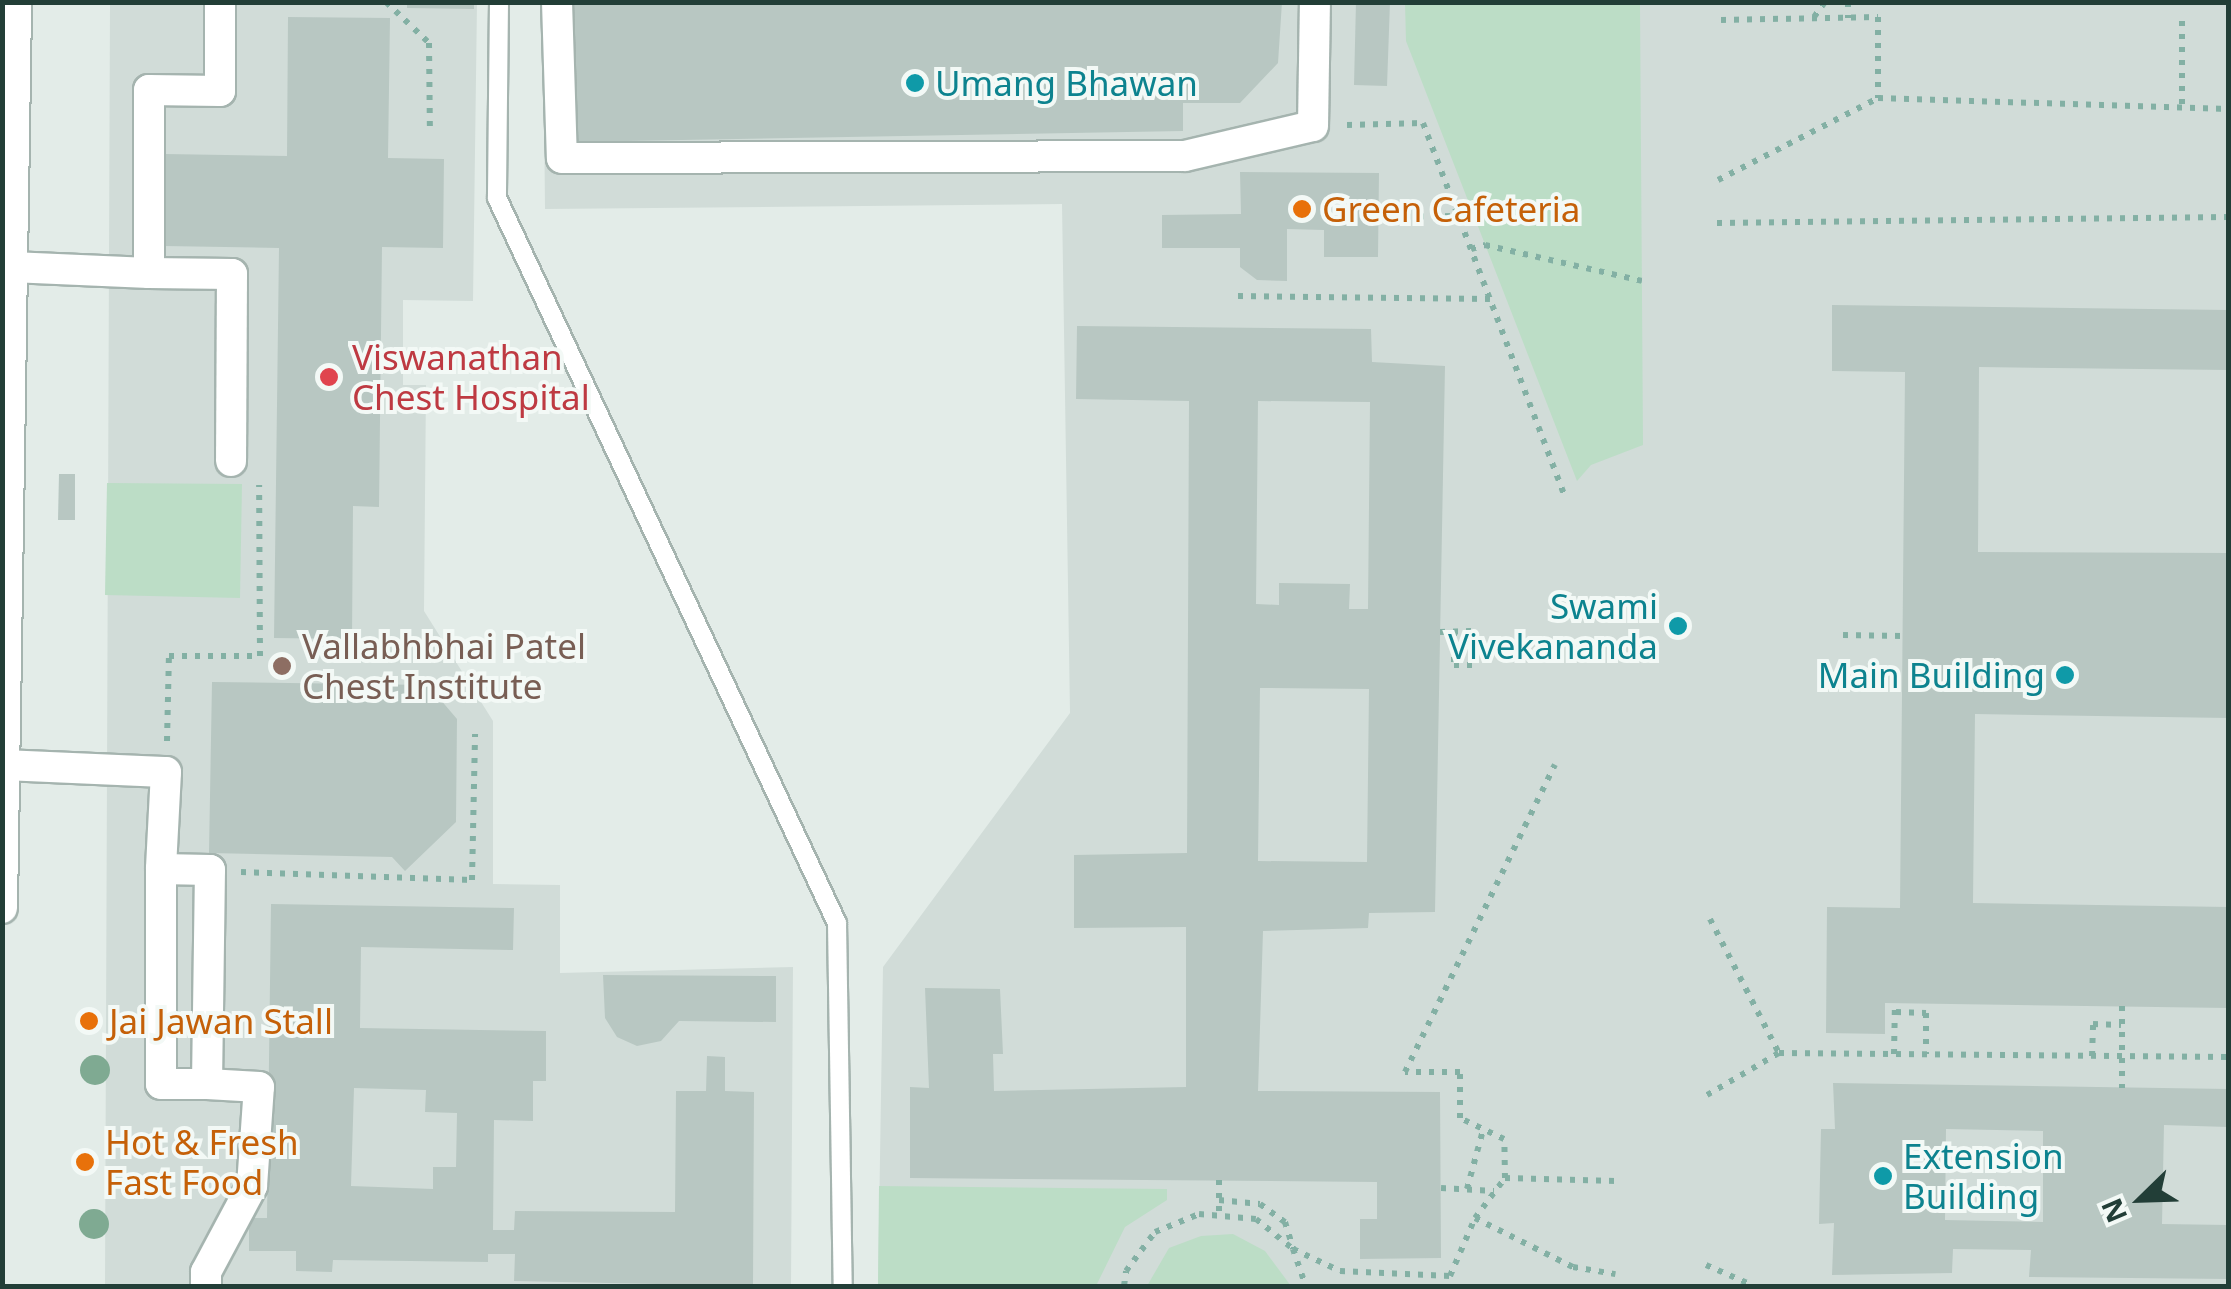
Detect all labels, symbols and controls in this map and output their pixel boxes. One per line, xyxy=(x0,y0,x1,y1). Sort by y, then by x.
place label: Umang Bhawan xyxy=(935,62,1198,104)
marker: Umang Bhawan xyxy=(904,72,926,94)
place label: Green Cafeteria xyxy=(1322,188,1580,230)
marker: Green Cafeteria xyxy=(1291,198,1313,220)
place label: Viswanathan Chest Hospital xyxy=(352,336,590,418)
marker: Viswanathan Chest Hospital xyxy=(316,364,342,390)
place label: Swami Vivekananda xyxy=(1448,585,1658,667)
marker: Swami Vivekananda xyxy=(1667,615,1689,637)
place label: Vallabhbhai Patel Chest Institute xyxy=(302,625,586,707)
place label: Main Building xyxy=(1818,654,2045,696)
marker: Vallabhbhai Patel Chest Institute xyxy=(271,655,293,677)
marker: Main Building xyxy=(2054,664,2076,686)
place label: Jai Jawan Stall xyxy=(109,1000,333,1042)
marker: Jai Jawan Stall xyxy=(78,1010,100,1032)
place label: Hot & Fresh Fast Food xyxy=(105,1121,299,1203)
place label: Extension Building xyxy=(1903,1135,2064,1217)
north arrow xyxy=(2091,1149,2191,1249)
marker: Hot & Fresh Fast Food xyxy=(74,1151,96,1173)
marker: Extension Building xyxy=(1872,1165,1894,1187)
text: N xyxy=(2091,1193,2135,1229)

